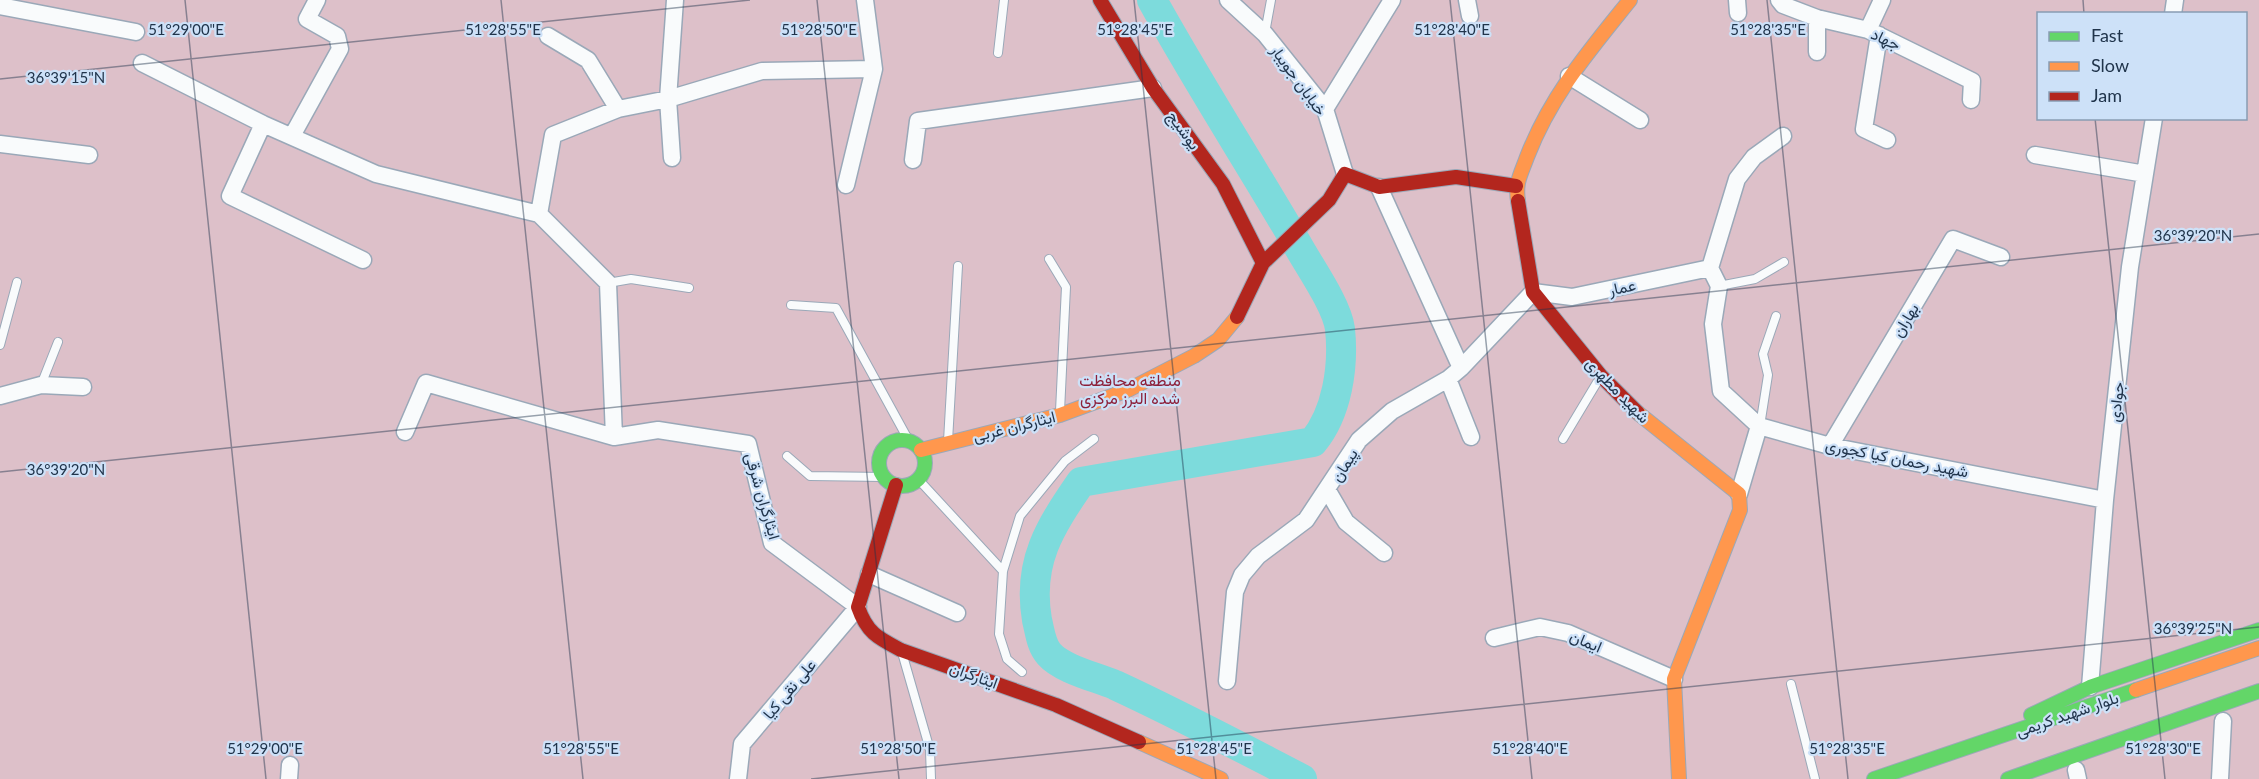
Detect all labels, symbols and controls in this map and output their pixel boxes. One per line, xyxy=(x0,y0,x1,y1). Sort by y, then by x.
legend xyxy=(2037,12,2247,120)
text: 51°29'00"E xyxy=(148,20,224,38)
text: 51°28'55"E xyxy=(465,20,541,38)
text: 51°28'50"E xyxy=(781,20,857,38)
text: 51°28'45"E xyxy=(1097,20,1173,38)
text: 51°28'40"E xyxy=(1414,20,1490,38)
text: 51°28'35"E xyxy=(1730,20,1806,38)
street label: جهاد xyxy=(1868,23,1904,56)
text: Fast xyxy=(2091,24,2124,46)
street label: خیابان جویبار xyxy=(1265,40,1332,120)
text: Slow xyxy=(2091,54,2129,76)
text: 36°39'15"N xyxy=(27,68,105,86)
text: Jam xyxy=(2091,84,2122,106)
street label: یوشیج xyxy=(1162,107,1205,155)
text: 36°39'20"N xyxy=(2154,226,2232,244)
street label: عمار xyxy=(1606,274,1638,301)
street label: بهاران xyxy=(1887,300,1924,341)
street label: شهید مطهری xyxy=(1581,353,1654,428)
park label: منطقه محافظت شده البرز مرکزی xyxy=(1079,370,1181,409)
street label: جوادی xyxy=(2104,381,2129,423)
street label: ایثارگران غربی xyxy=(971,406,1058,447)
street label: شهید رحمان کیا کجوری xyxy=(1824,434,1970,483)
street label: پیمان xyxy=(1326,445,1364,486)
street label: ایثارگران شرقی xyxy=(740,450,785,542)
text: 36°39'20"N xyxy=(27,460,105,478)
text: 36°39'25"N xyxy=(2154,619,2232,637)
street label: ایمان xyxy=(1567,625,1605,657)
street label: علی نقی کیا xyxy=(758,655,821,724)
street label: ایثارگران xyxy=(947,657,1001,694)
street label: بلوار شهید کریمی xyxy=(2013,687,2121,742)
text: 51°29'00"E xyxy=(227,739,303,757)
text: 51°28'55"E xyxy=(543,739,619,757)
text: 51°28'50"E xyxy=(860,739,936,757)
text: 51°28'45"E xyxy=(1176,739,1252,757)
text: 51°28'40"E xyxy=(1492,739,1568,757)
text: 51°28'35"E xyxy=(1809,739,1885,757)
text: 51°28'30"E xyxy=(2125,739,2201,757)

